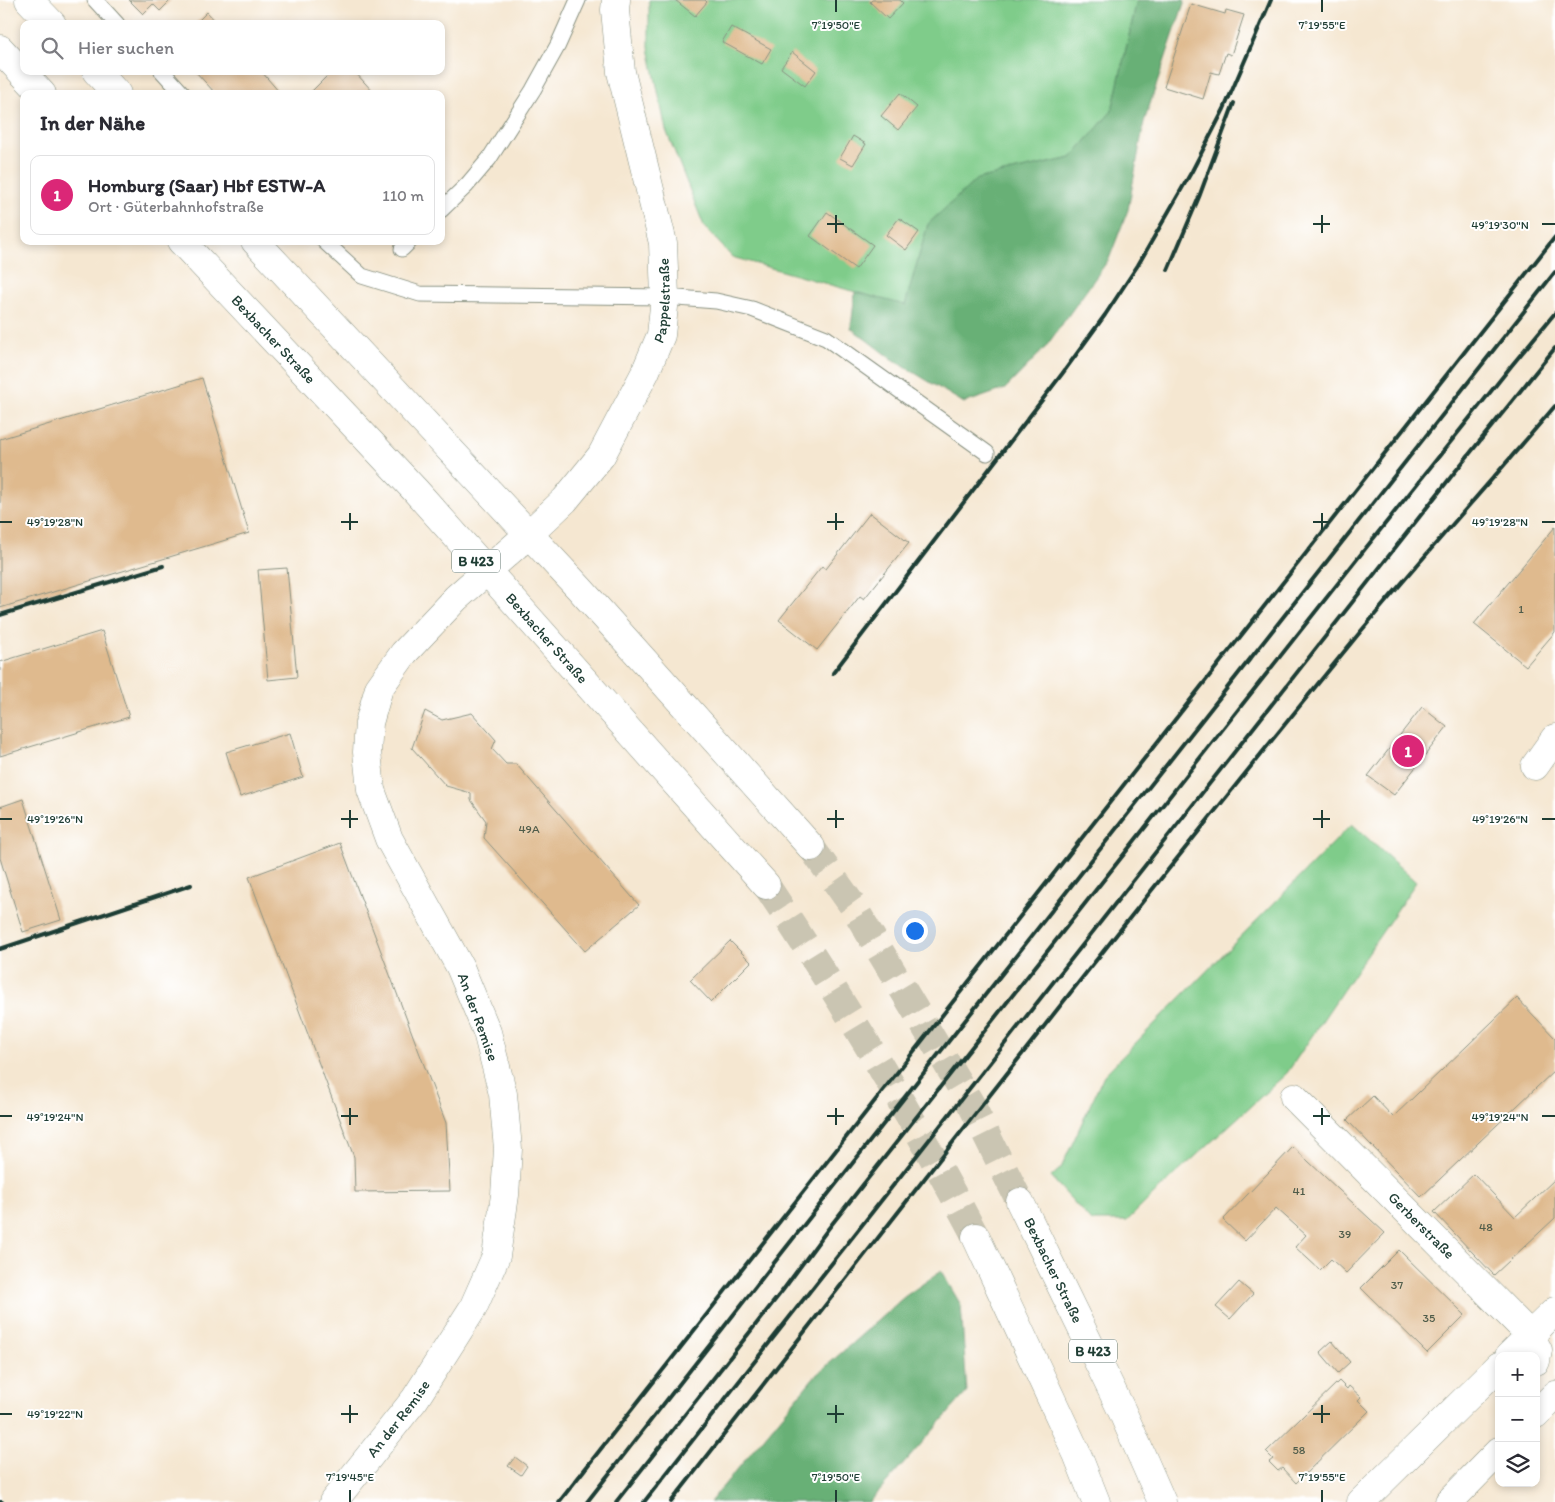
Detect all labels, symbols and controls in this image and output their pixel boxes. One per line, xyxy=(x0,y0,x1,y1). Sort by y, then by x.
text: 7°19'50"E xyxy=(812,18,861,32)
text: 7°19'55"E xyxy=(1298,18,1346,32)
search box xyxy=(20,20,445,75)
icon: search xyxy=(38,34,66,62)
text: Hier suchen xyxy=(78,36,174,59)
text: In der Nähe xyxy=(40,110,145,135)
text: Homburg (Saar) Hbf ESTW-A xyxy=(88,174,325,197)
text: 1 xyxy=(53,186,61,205)
text: 110 m xyxy=(382,186,424,205)
text: Ort · Güterbahnhofstraße xyxy=(88,197,264,216)
text: 49°19'30"N xyxy=(1471,218,1529,232)
street label: Pappelstraße xyxy=(650,258,674,346)
street label: Bexbacher Straße xyxy=(227,291,319,387)
text: 49°19'28"N xyxy=(27,515,83,529)
text: 49°19'28"N xyxy=(1472,515,1528,529)
road number: B 423 xyxy=(452,550,500,572)
street label: Bexbacher Straße xyxy=(502,589,592,687)
house number: 1 xyxy=(1518,602,1524,616)
pin: 1 xyxy=(1392,732,1424,770)
text: 49°19'26"N xyxy=(27,812,83,826)
text: 49°19'26"N xyxy=(1472,812,1528,826)
house number: 49A xyxy=(518,822,540,836)
your location xyxy=(902,918,928,944)
street label: An der Remise xyxy=(454,971,502,1063)
text: 49°19'24"N xyxy=(26,1110,84,1124)
text: 49°19'24"N xyxy=(1471,1110,1529,1124)
house number: 41 xyxy=(1293,1184,1306,1198)
street label: Gerberstraße xyxy=(1384,1188,1458,1263)
street label: Bexbacher Straße xyxy=(1020,1215,1087,1326)
house number: 48 xyxy=(1479,1220,1493,1234)
house number: 39 xyxy=(1339,1227,1351,1241)
house number: 37 xyxy=(1391,1278,1403,1292)
house number: 35 xyxy=(1423,1311,1435,1325)
road number: B 423 xyxy=(1069,1340,1117,1362)
map controls xyxy=(1495,1352,1540,1487)
button: + xyxy=(1495,1352,1540,1397)
street label: An der Remise xyxy=(363,1377,434,1461)
button: − xyxy=(1495,1397,1540,1442)
text: 49°19'22"N xyxy=(27,1407,83,1421)
button: layers xyxy=(1495,1442,1540,1487)
house number: 58 xyxy=(1293,1443,1306,1457)
text: 7°19'45"E xyxy=(326,1470,374,1484)
text: 7°19'50"E xyxy=(812,1470,861,1484)
text: 7°19'55"E xyxy=(1298,1470,1346,1484)

